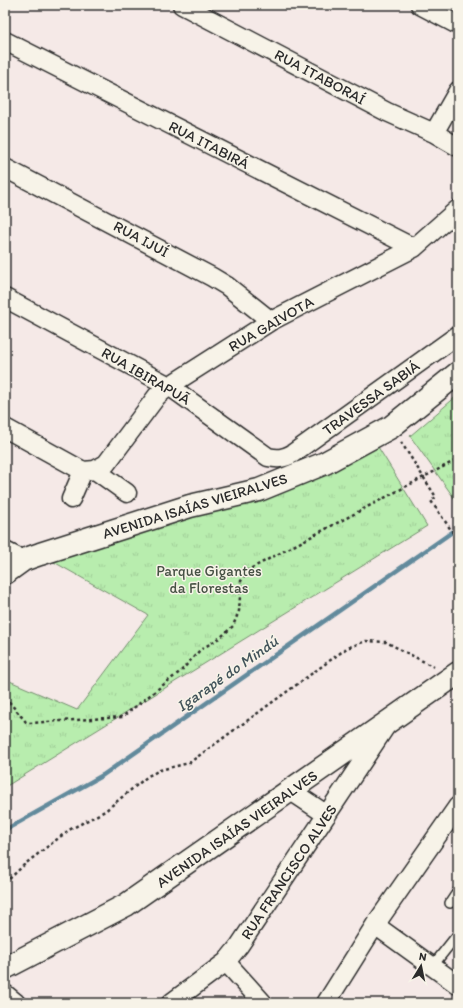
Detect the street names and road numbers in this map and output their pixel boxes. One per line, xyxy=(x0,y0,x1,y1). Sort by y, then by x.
street label: RUA ITABORAÍ xyxy=(271,45,369,109)
street label: RUA ITABIRÁ xyxy=(166,117,253,173)
street label: RUA IJUÍ xyxy=(110,217,172,261)
street label: RUA GAIVOTA xyxy=(225,292,317,356)
street label: RUA IBIRAPUÃ xyxy=(98,343,194,409)
street label: TRAVESSA SABIÁ xyxy=(319,357,423,439)
street label: AVENIDA ISAÍAS VIEIRALVES xyxy=(100,469,290,543)
street label: AVENIDA ISAÍAS VIEIRALVES xyxy=(153,766,321,892)
street label: RUA FRANCISCO ALVES xyxy=(237,801,341,943)

